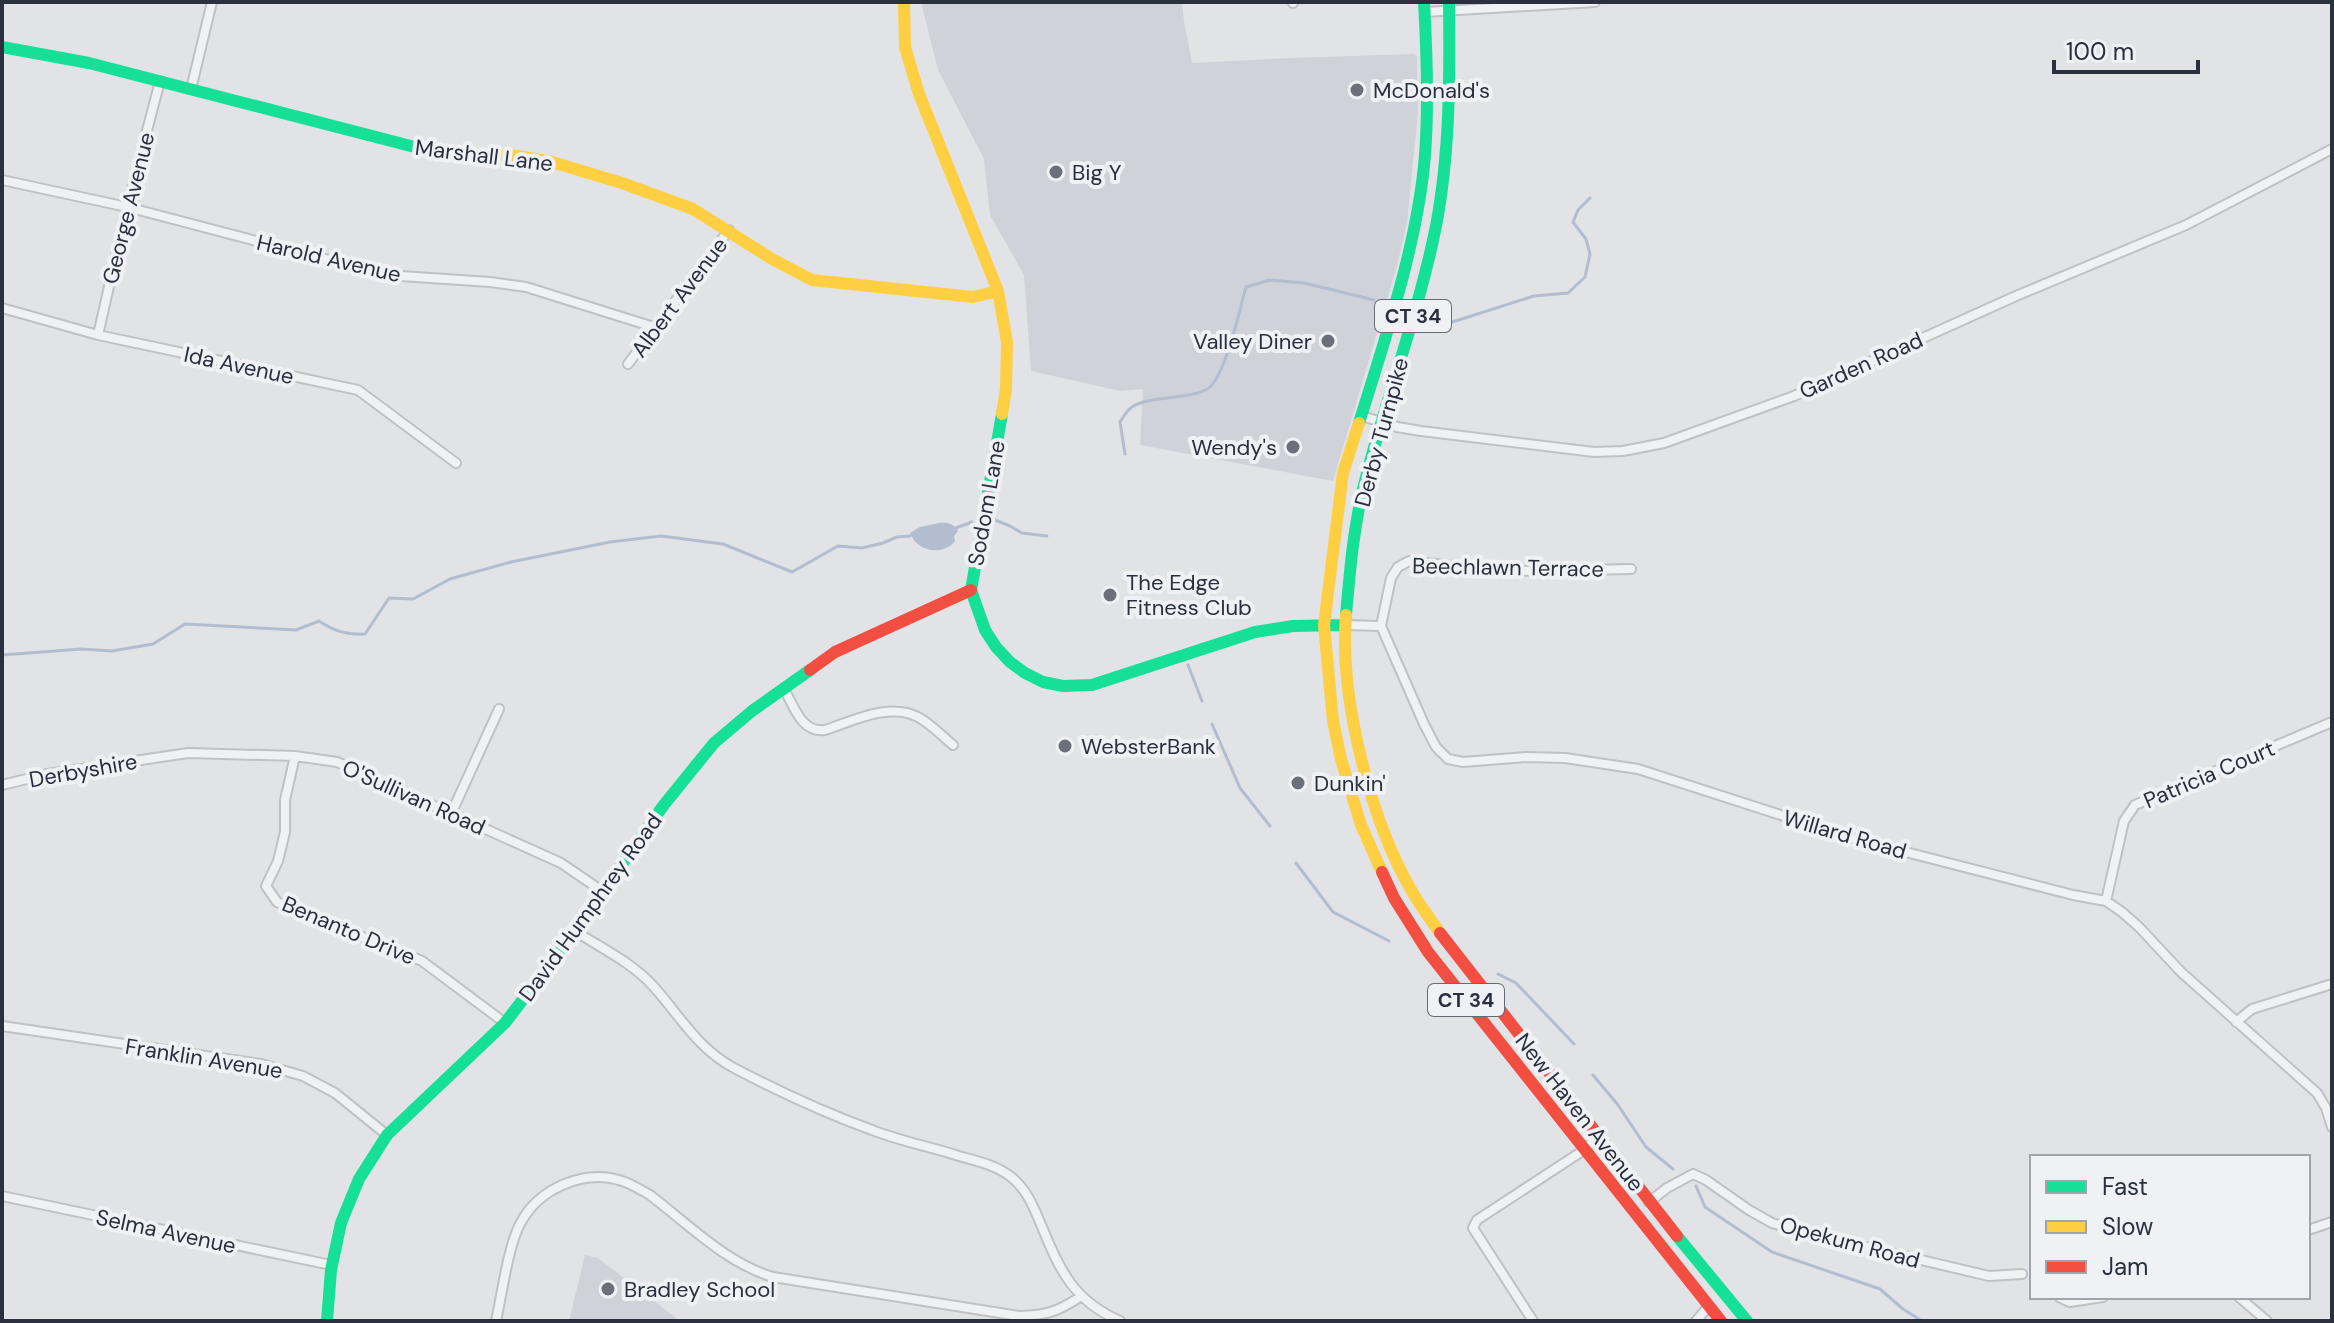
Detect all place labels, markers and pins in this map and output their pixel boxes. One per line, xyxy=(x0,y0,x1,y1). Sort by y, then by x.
place label: McDonald's xyxy=(1373,76,1490,105)
marker: McDonald's xyxy=(1348,81,1366,99)
place label: Big Y xyxy=(1072,158,1122,187)
marker: Big Y xyxy=(1047,163,1065,181)
place label: Valley Diner xyxy=(1193,327,1312,356)
marker: Valley Diner xyxy=(1319,332,1337,350)
place label: Wendy's xyxy=(1191,433,1277,462)
marker: Wendy's xyxy=(1284,438,1302,456)
place label: The Edge Fitness Club xyxy=(1126,568,1252,622)
marker: The Edge Fitness Club xyxy=(1101,586,1119,604)
place label: WebsterBank xyxy=(1081,732,1216,761)
marker: WebsterBank xyxy=(1056,737,1074,755)
place label: Dunkin' xyxy=(1314,769,1386,798)
marker: Dunkin' xyxy=(1289,774,1307,792)
place label: Bradley School xyxy=(624,1275,775,1304)
marker: Bradley School xyxy=(599,1280,617,1298)

